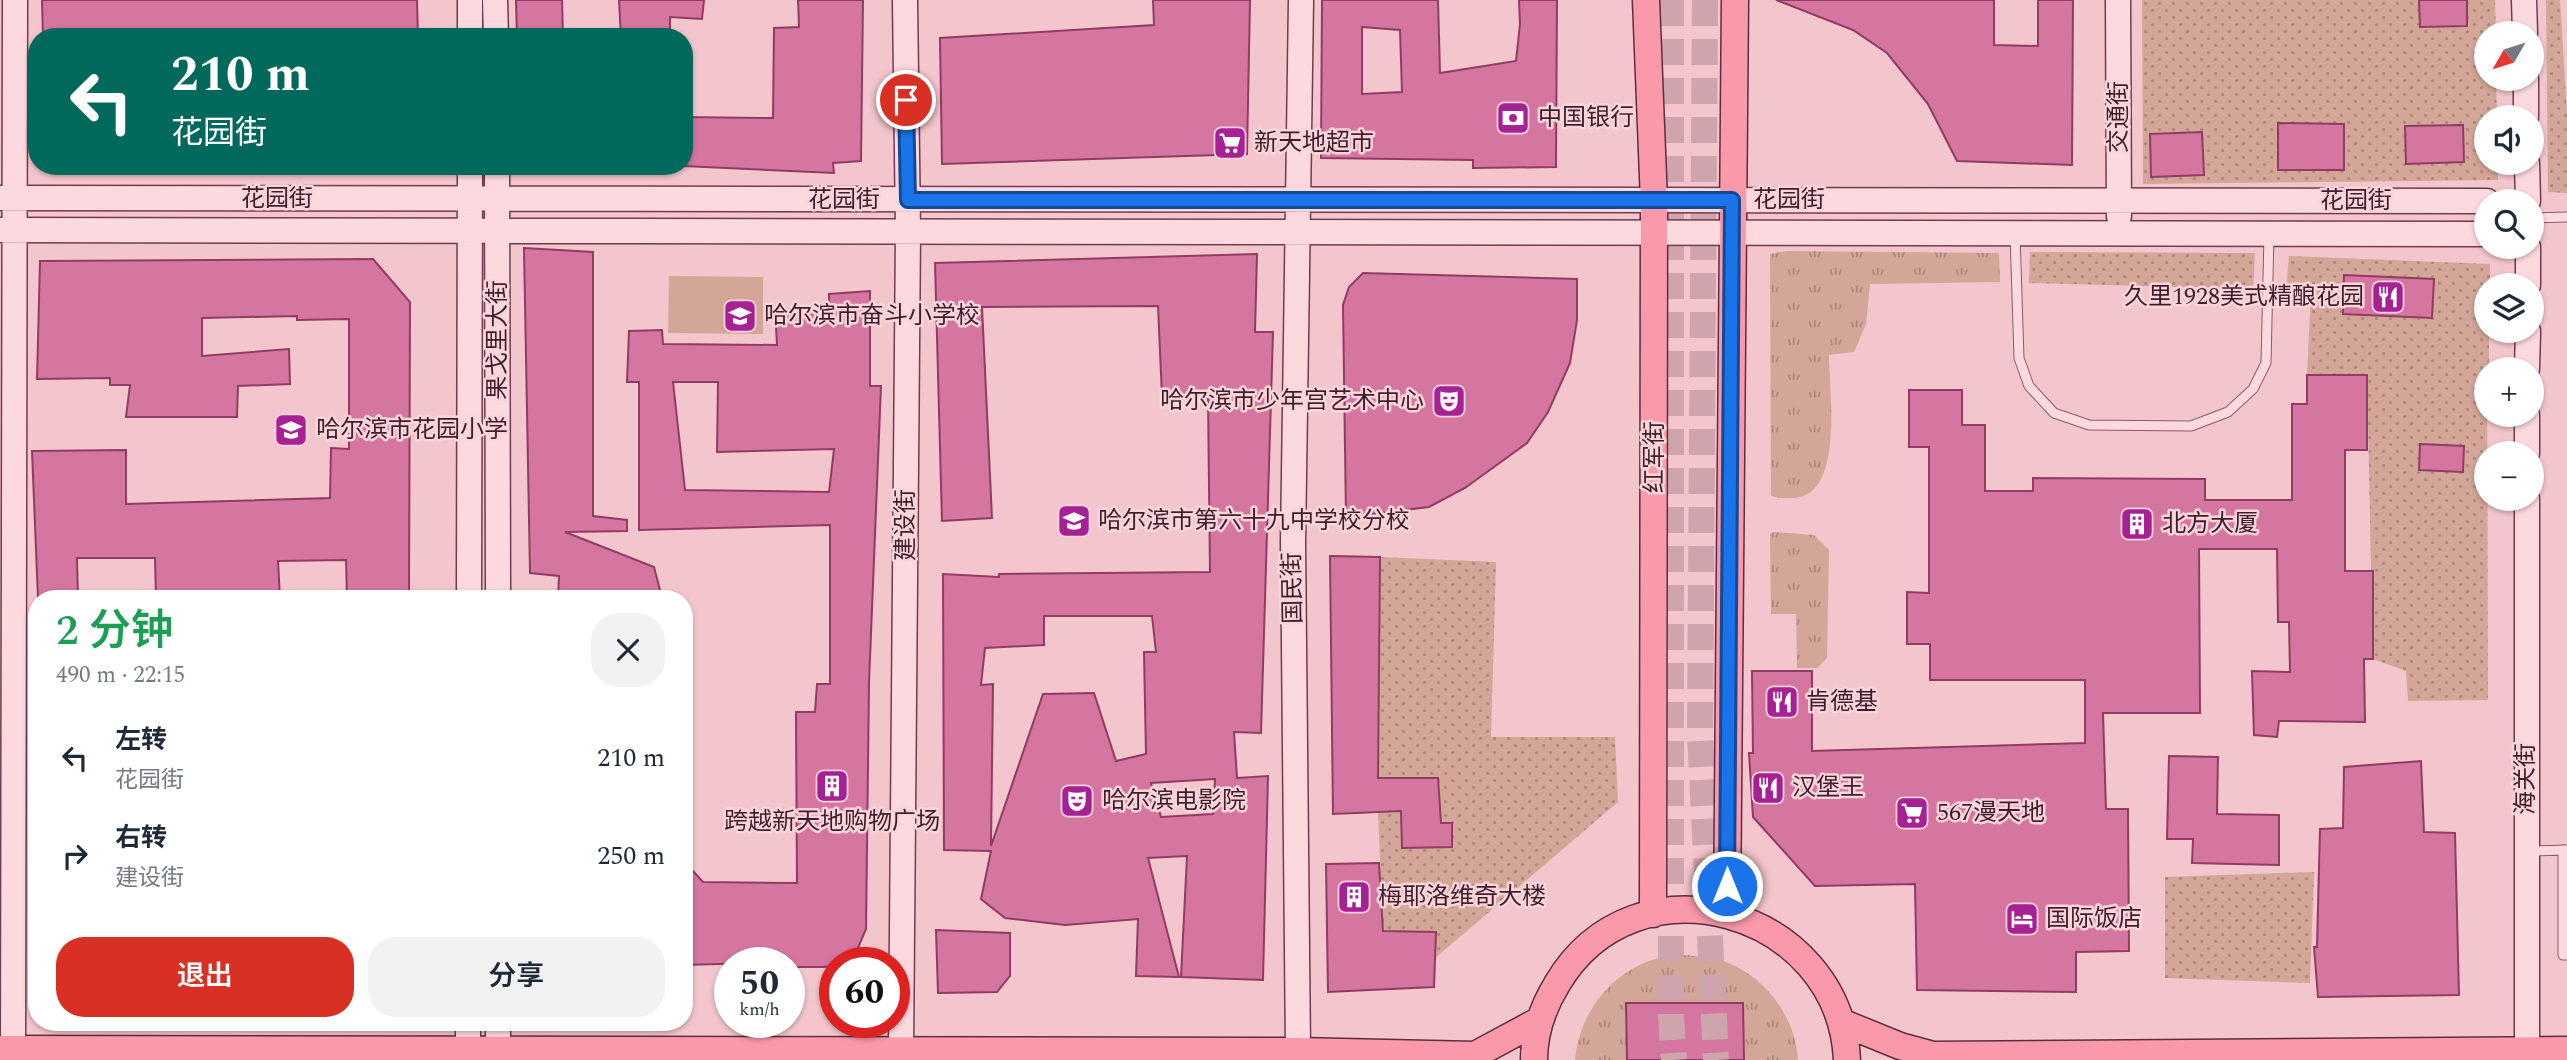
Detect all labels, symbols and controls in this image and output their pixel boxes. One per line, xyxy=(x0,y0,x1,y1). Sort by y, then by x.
north arrow xyxy=(2474,21,2544,91)
map controls xyxy=(2474,21,2544,511)
text: 210 m xyxy=(171,38,310,113)
icon: left xyxy=(56,56,147,147)
pin xyxy=(876,70,936,130)
icon: arrive xyxy=(887,81,925,119)
street label: 交通街 xyxy=(2101,81,2137,153)
bank icon: 中国银行 xyxy=(1494,99,1532,137)
place label: 中国银行 xyxy=(1538,100,1634,136)
button: sound xyxy=(2474,105,2544,175)
text: 花园街 xyxy=(171,109,267,158)
supermarket icon: 新天地超市 xyxy=(1211,124,1249,162)
place label: 新天地超市 xyxy=(1254,125,1374,161)
street label: 花园街 xyxy=(241,181,313,217)
street label: 花园街 xyxy=(808,182,880,218)
street label: 花园街 xyxy=(1753,182,1825,218)
street label: 花园街 xyxy=(2320,183,2392,219)
button: search xyxy=(2474,189,2544,259)
button: layers xyxy=(2474,273,2544,343)
restaurant icon: 久里1928美式精酿花园 xyxy=(2369,278,2407,316)
place label: 久里1928美式精酿花园 xyxy=(2124,279,2364,315)
street label: 果戈里大街 xyxy=(480,280,516,400)
school or university icon: 哈尔滨市奋斗小学校 xyxy=(721,297,759,335)
place label: 哈尔滨市奋斗小学校 xyxy=(764,298,980,334)
button: + xyxy=(2474,357,2544,427)
theatre icon: 哈尔滨市少年宫艺术中心 xyxy=(1430,382,1468,420)
place label: 哈尔滨市少年宫艺术中心 xyxy=(1160,383,1424,419)
school or university icon: 哈尔滨市花园小学 xyxy=(272,411,310,449)
place label: 哈尔滨市花园小学 xyxy=(316,412,508,448)
street label: 红军街 xyxy=(1637,421,1673,493)
button: − xyxy=(2474,441,2544,511)
street label: 建设街 xyxy=(888,489,924,561)
school or university icon: 哈尔滨市第六十九中学校分校 xyxy=(1055,502,1093,540)
place label: 哈尔滨市第六十九中学校分校 xyxy=(1098,503,1410,539)
building icon: 北方大厦 xyxy=(2118,505,2156,543)
place label: 北方大厦 xyxy=(2162,506,2258,542)
street label: 国民街 xyxy=(1274,552,1312,624)
text: 2 分钟 xyxy=(56,600,173,663)
button: close xyxy=(591,613,665,687)
text: 490 m · 22:15 xyxy=(56,658,185,693)
restaurant icon: 肯德基 xyxy=(1763,683,1801,721)
place label: 肯德基 xyxy=(1806,684,1878,720)
text: 左转 xyxy=(115,720,167,760)
text: 210 m xyxy=(597,738,665,778)
icon: left xyxy=(56,739,94,777)
street label: 海关街 xyxy=(2508,743,2544,815)
text: 花园街 xyxy=(115,763,184,798)
building icon: 跨越新天地购物广场 xyxy=(813,767,851,805)
restaurant icon: 汉堡王 xyxy=(1749,769,1787,807)
place label: 汉堡王 xyxy=(1792,770,1864,806)
theatre icon: 哈尔滨电影院 xyxy=(1058,782,1096,820)
place label: 哈尔滨电影院 xyxy=(1102,783,1246,819)
supermarket icon: 567漫天地 xyxy=(1893,794,1931,832)
place label: 567漫天地 xyxy=(1937,795,2045,831)
place label: 跨越新天地购物广场 xyxy=(724,804,940,840)
text: 右转 xyxy=(115,818,167,858)
text: 250 m xyxy=(597,836,665,876)
icon: right xyxy=(56,837,94,875)
position arrow xyxy=(1690,849,1764,923)
text: 建设街 xyxy=(115,861,184,896)
building icon: 梅耶洛维奇大楼 xyxy=(1335,878,1373,916)
place label: 梅耶洛维奇大楼 xyxy=(1378,879,1546,915)
hotel icon: 国际饭店 xyxy=(2003,900,2041,938)
place label: 国际饭店 xyxy=(2046,901,2142,937)
button: 退出 xyxy=(56,937,354,1017)
button: 分享 xyxy=(368,937,665,1017)
speed limit sign: 60 xyxy=(819,947,910,1038)
text: 50 xyxy=(740,957,779,1010)
text: km/h xyxy=(739,996,780,1023)

